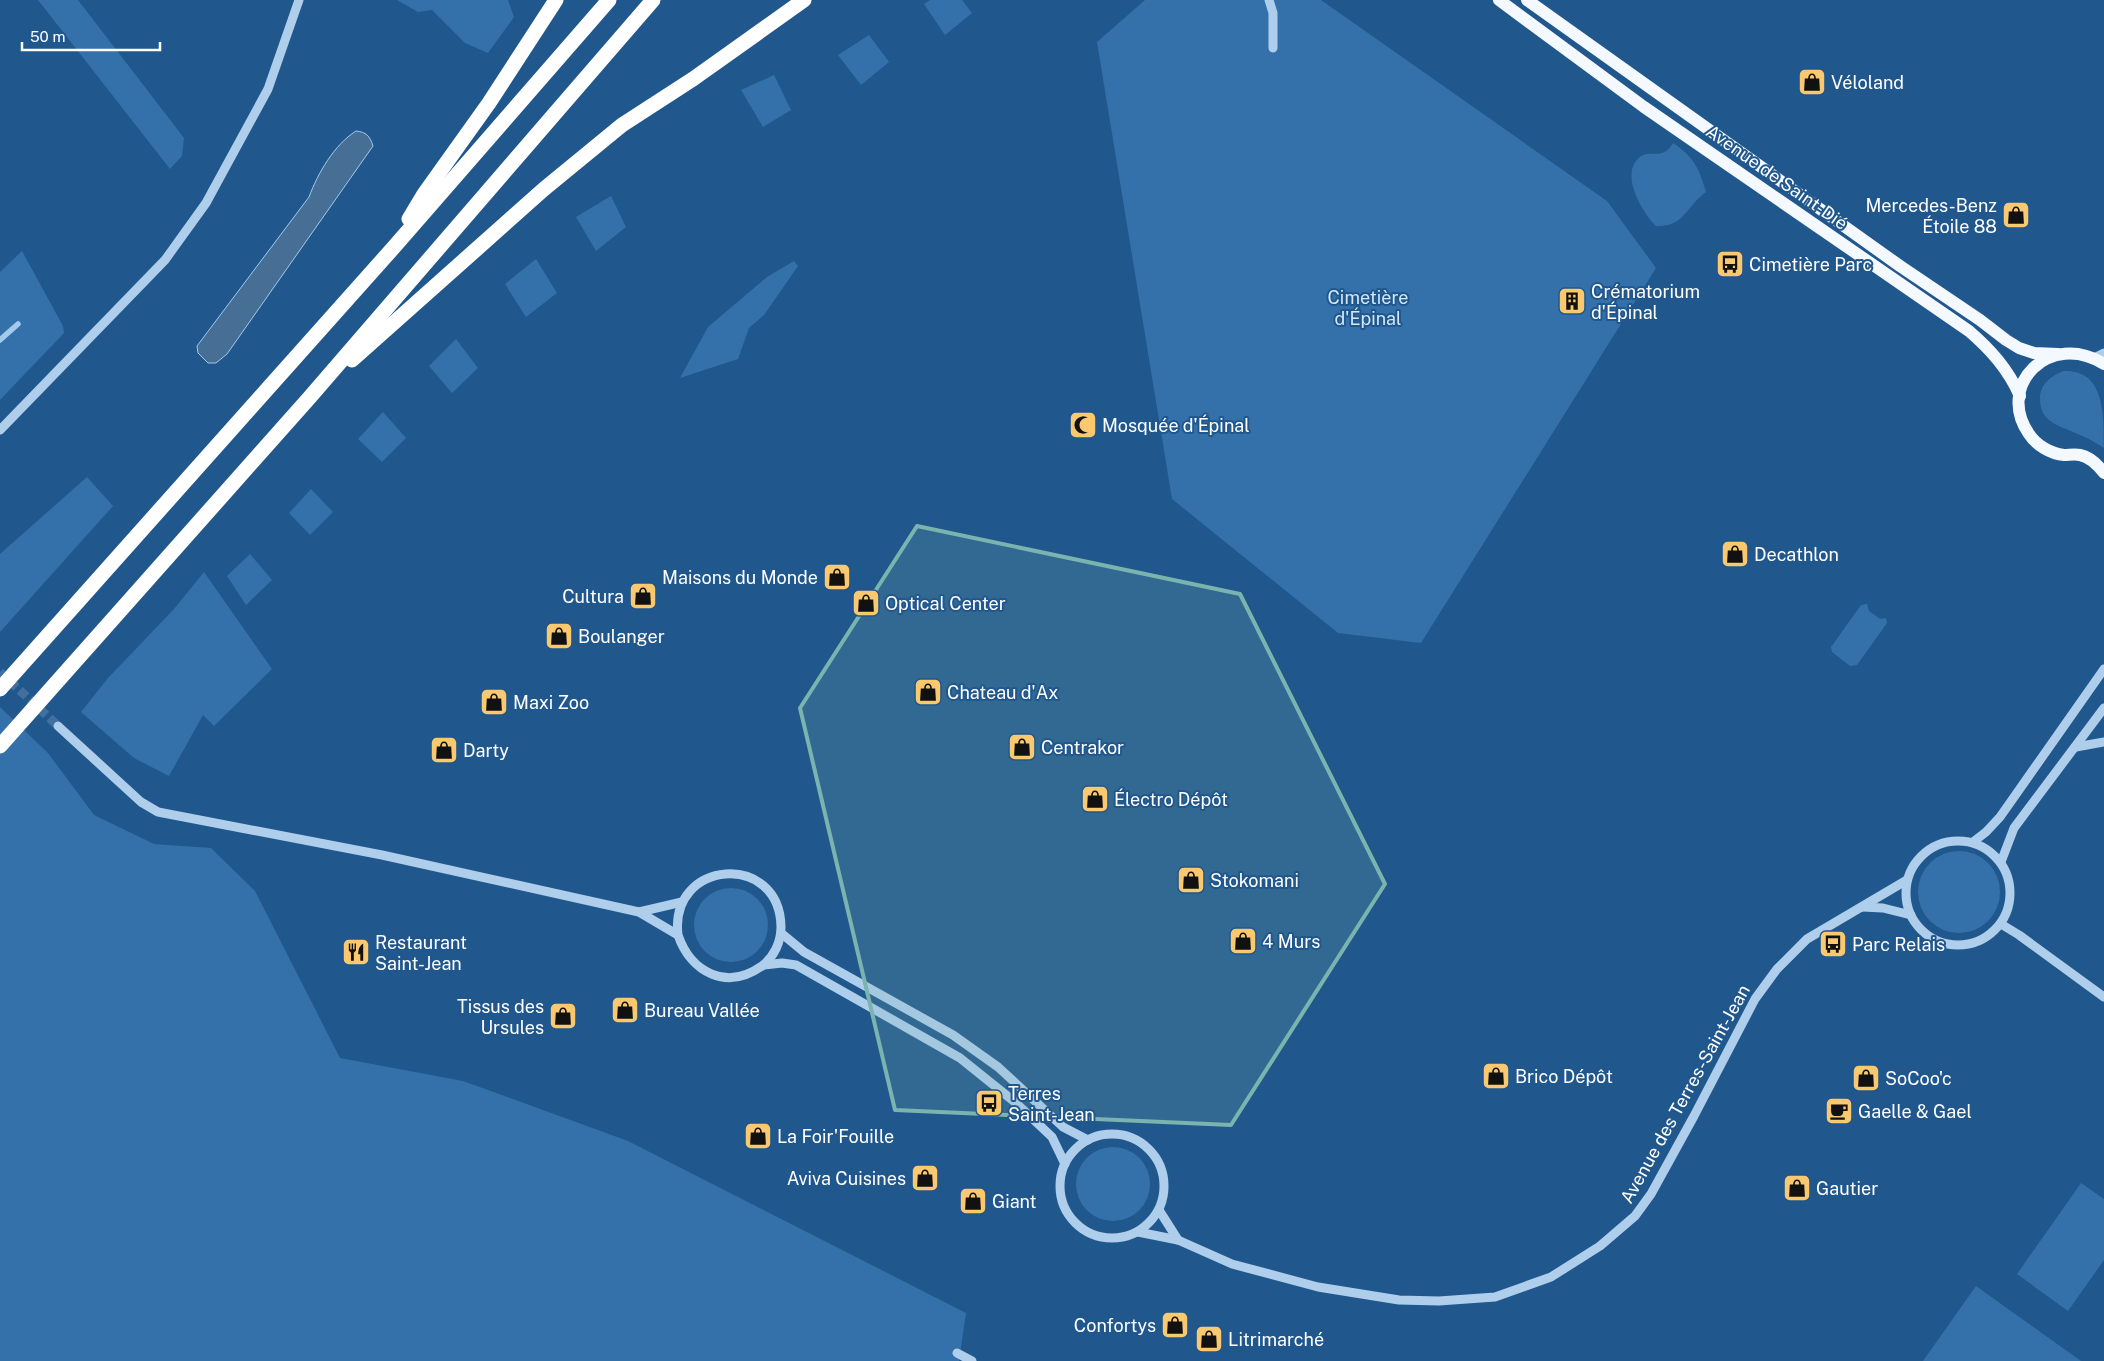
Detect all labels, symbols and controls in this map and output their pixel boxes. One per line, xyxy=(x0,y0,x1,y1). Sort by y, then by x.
scale bar xyxy=(22,20,160,52)
text: 50 m xyxy=(30,28,65,45)
shop icon: Véloland xyxy=(1797,67,1827,97)
place label: Véloland xyxy=(1831,72,1904,93)
street label: Avenue de Saint-Dié xyxy=(1702,120,1852,234)
place label: Mercedes-Benz Étoile 88 xyxy=(1865,195,1997,237)
shop icon: Mercedes-Benz Étoile 88 xyxy=(2001,200,2031,230)
bus stop icon: Cimetière Parc xyxy=(1715,249,1745,279)
place label: Cimetière Parc xyxy=(1749,254,1872,275)
place label: Crématorium d'Épinal xyxy=(1591,281,1700,323)
building icon: Crématorium d'Épinal xyxy=(1557,286,1587,316)
park label: Cimetière d'Épinal xyxy=(1327,287,1409,329)
mosque icon: Mosquée d'Épinal xyxy=(1068,410,1098,440)
place label: Mosquée d'Épinal xyxy=(1102,414,1250,436)
shop icon: Decathlon xyxy=(1720,539,1750,569)
place label: Decathlon xyxy=(1754,544,1839,565)
shop icon: Maisons du Monde xyxy=(822,562,852,592)
place label: Maisons du Monde xyxy=(662,567,818,588)
shop icon: Cultura xyxy=(628,581,658,611)
place label: Cultura xyxy=(562,586,624,607)
shop icon: Optical Center xyxy=(851,588,881,618)
place label: Optical Center xyxy=(885,593,1006,614)
shop icon: Boulanger xyxy=(544,621,574,651)
place label: Boulanger xyxy=(578,626,665,647)
shop icon: Chateau d'Ax xyxy=(913,677,943,707)
place label: Chateau d'Ax xyxy=(947,682,1058,703)
shop icon: Maxi Zoo xyxy=(479,687,509,717)
place label: Maxi Zoo xyxy=(513,692,589,713)
shop icon: Centrakor xyxy=(1007,732,1037,762)
shop icon: Darty xyxy=(429,735,459,765)
place label: Centrakor xyxy=(1041,737,1124,758)
place label: Darty xyxy=(463,740,509,761)
shop icon: Électro Dépôt xyxy=(1080,784,1110,814)
place label: Électro Dépôt xyxy=(1114,788,1228,810)
shop icon: Stokomani xyxy=(1176,865,1206,895)
place label: Stokomani xyxy=(1210,870,1299,891)
shop icon: 4 Murs xyxy=(1228,926,1258,956)
bus stop icon: Parc Relais xyxy=(1818,929,1848,959)
place label: 4 Murs xyxy=(1262,931,1320,952)
place label: Restaurant Saint-Jean xyxy=(375,932,467,974)
place label: Parc Relais xyxy=(1852,934,1945,955)
restaurant icon: Restaurant Saint-Jean xyxy=(341,937,371,967)
street label: Avenue des Terres-Saint-Jean xyxy=(1616,981,1754,1207)
shop icon: Bureau Vallée xyxy=(610,995,640,1025)
place label: Tissus des Ursules xyxy=(457,996,544,1038)
place label: Bureau Vallée xyxy=(644,1000,760,1021)
shop icon: Tissus des Ursules xyxy=(548,1001,578,1031)
shop icon: Brico Dépôt xyxy=(1481,1061,1511,1091)
shop icon: SoCoo'c xyxy=(1851,1063,1881,1093)
place label: Brico Dépôt xyxy=(1515,1066,1613,1087)
place label: SoCoo'c xyxy=(1885,1068,1952,1089)
place label: Terres Saint-Jean xyxy=(1008,1083,1095,1125)
bus stop icon: Terres Saint-Jean xyxy=(974,1088,1004,1118)
cafe icon: Gaelle & Gael xyxy=(1824,1096,1854,1126)
place label: Gaelle & Gael xyxy=(1858,1101,1972,1122)
shop icon: La Foir'Fouille xyxy=(743,1121,773,1151)
place label: La Foir'Fouille xyxy=(777,1126,894,1147)
shop icon: Aviva Cuisines xyxy=(910,1163,940,1193)
place label: Aviva Cuisines xyxy=(787,1168,906,1189)
shop icon: Gautier xyxy=(1782,1173,1812,1203)
place label: Gautier xyxy=(1816,1178,1878,1199)
shop icon: Giant xyxy=(958,1186,988,1216)
place label: Giant xyxy=(992,1191,1037,1212)
shop icon: Confortys xyxy=(1160,1310,1190,1340)
place label: Confortys xyxy=(1074,1315,1156,1336)
shop icon: Litrimarché xyxy=(1194,1324,1224,1354)
place label: Litrimarché xyxy=(1228,1329,1324,1350)

